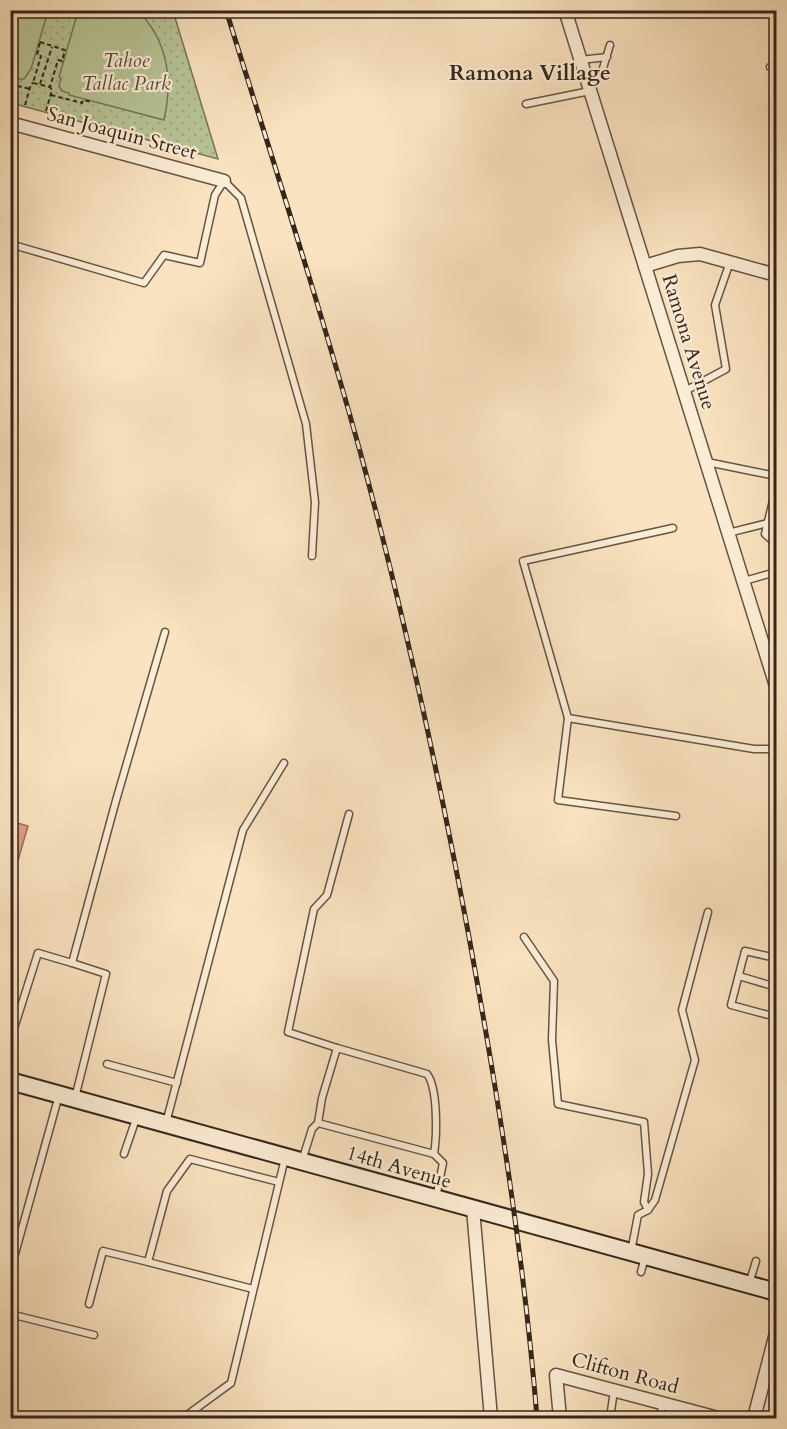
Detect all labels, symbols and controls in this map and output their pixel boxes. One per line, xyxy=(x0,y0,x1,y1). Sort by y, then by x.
park label: Tahoe Tallac Park xyxy=(81,47,171,97)
district label: Ramona Village xyxy=(449,58,611,88)
street label: San Joaquin Street xyxy=(44,100,200,166)
street label: Ramona Avenue xyxy=(656,271,722,413)
street label: 14th Avenue xyxy=(343,1139,455,1195)
street label: Clifton Road xyxy=(568,1346,682,1400)

